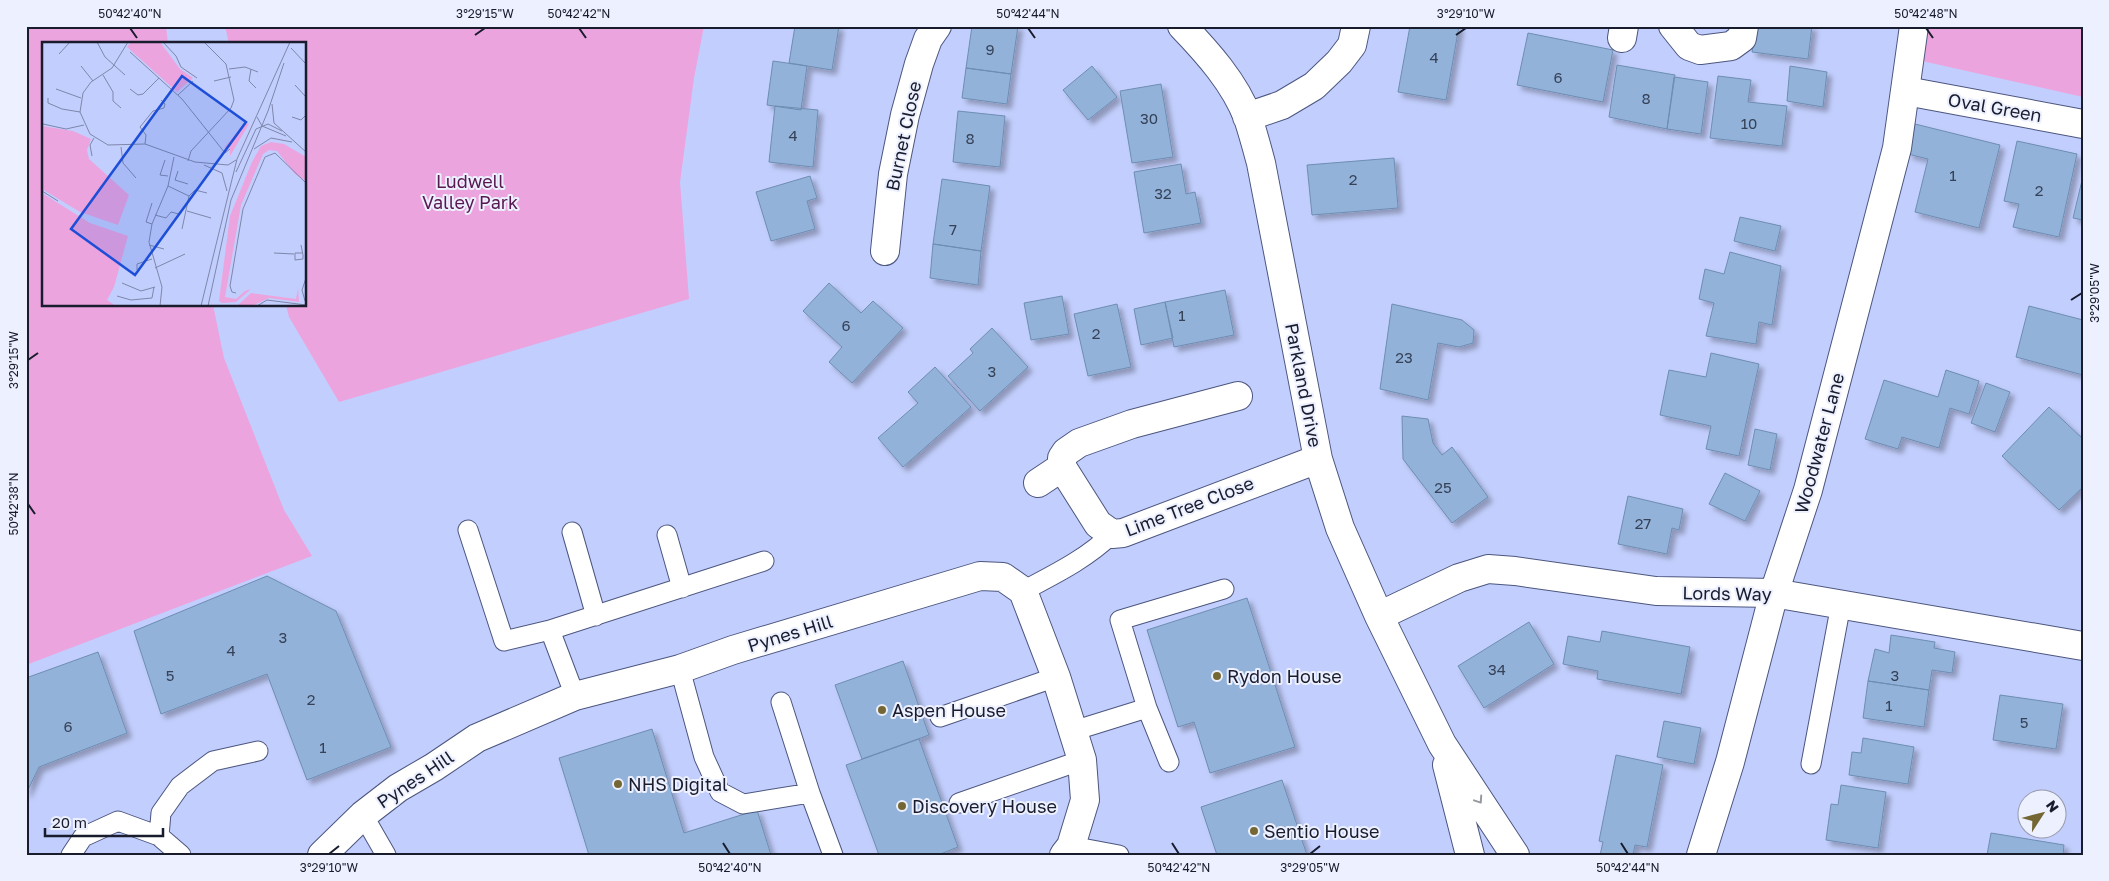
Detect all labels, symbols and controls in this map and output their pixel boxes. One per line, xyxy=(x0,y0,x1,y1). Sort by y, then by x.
text: 50°42'40"N xyxy=(98,6,162,21)
text: 3°29'15"W xyxy=(456,6,514,21)
text: 50°42'42"N xyxy=(547,6,611,21)
text: 50°42'44"N xyxy=(996,6,1060,21)
text: 3°29'10"W xyxy=(1437,6,1496,21)
text: 50°42'48"N xyxy=(1894,6,1958,21)
house number: 9 xyxy=(985,40,995,58)
inset map xyxy=(42,42,306,306)
house number: 4 xyxy=(1429,48,1439,66)
house number: 6 xyxy=(1553,68,1563,86)
street label: Burnet Close xyxy=(881,79,925,193)
street label: Oval Green xyxy=(1946,88,2044,126)
house number: 8 xyxy=(1641,89,1651,107)
house number: 30 xyxy=(1140,109,1158,127)
house number: 10 xyxy=(1741,114,1757,132)
house number: 4 xyxy=(788,126,798,144)
house number: 8 xyxy=(965,129,975,147)
house number: 1 xyxy=(1949,166,1957,184)
park label: Ludwell Valley Park xyxy=(422,170,518,213)
house number: 2 xyxy=(1349,170,1357,188)
house number: 2 xyxy=(2035,181,2043,199)
house number: 32 xyxy=(1154,184,1172,202)
house number: 7 xyxy=(949,220,957,238)
text: 3°29'05"W xyxy=(2087,263,2102,323)
house number: 1 xyxy=(1178,306,1186,324)
house number: 6 xyxy=(841,316,851,334)
street label: Parkland Drive xyxy=(1281,321,1327,449)
house number: 2 xyxy=(1092,324,1100,342)
text: 3°29'15"W xyxy=(6,331,21,389)
house number: 23 xyxy=(1395,348,1413,366)
house number: 3 xyxy=(988,362,996,380)
street label: Woodwater Lane xyxy=(1790,370,1848,516)
street label: Lime Tree Close xyxy=(1121,471,1257,541)
text: 50°42'38"N xyxy=(6,472,21,536)
house number: 25 xyxy=(1434,478,1452,496)
house number: 27 xyxy=(1635,514,1651,532)
street label: Lords Way xyxy=(1682,581,1772,605)
street label: Pynes Hill xyxy=(745,610,835,656)
house number: 3 xyxy=(279,628,287,646)
house number: 4 xyxy=(226,641,236,659)
house number: 34 xyxy=(1488,660,1506,678)
place label: Rydon House xyxy=(1227,665,1342,687)
house number: 5 xyxy=(166,666,174,684)
house number: 3 xyxy=(1891,666,1899,684)
marker: Rydon House xyxy=(1211,670,1223,682)
house number: 2 xyxy=(307,690,315,708)
house number: 1 xyxy=(1885,696,1893,714)
place label: Aspen House xyxy=(892,699,1006,721)
marker: Aspen House xyxy=(876,704,888,716)
house number: 5 xyxy=(2020,713,2028,731)
house number: 6 xyxy=(63,717,73,735)
house number: 1 xyxy=(319,738,327,756)
street label: Pynes Hill xyxy=(372,745,458,813)
place label: NHS Digital xyxy=(628,773,728,795)
marker: NHS Digital xyxy=(612,778,624,790)
north arrow xyxy=(2016,788,2066,838)
one-way arrow xyxy=(1472,794,1482,803)
place label: Discovery House xyxy=(912,795,1057,817)
text: N xyxy=(2043,797,2063,815)
marker: Discovery House xyxy=(896,800,908,812)
scale bar xyxy=(45,806,162,838)
text: 20 m xyxy=(52,813,87,831)
place label: Sentio House xyxy=(1264,820,1380,842)
marker: Sentio House xyxy=(1248,825,1260,837)
text: 3°29'10"W xyxy=(300,860,359,875)
text: 50°42'40"N xyxy=(698,860,762,875)
text: 50°42'42"N xyxy=(1147,860,1211,875)
text: 3°29'05"W xyxy=(1280,860,1340,875)
text: 50°42'44"N xyxy=(1596,860,1660,875)

